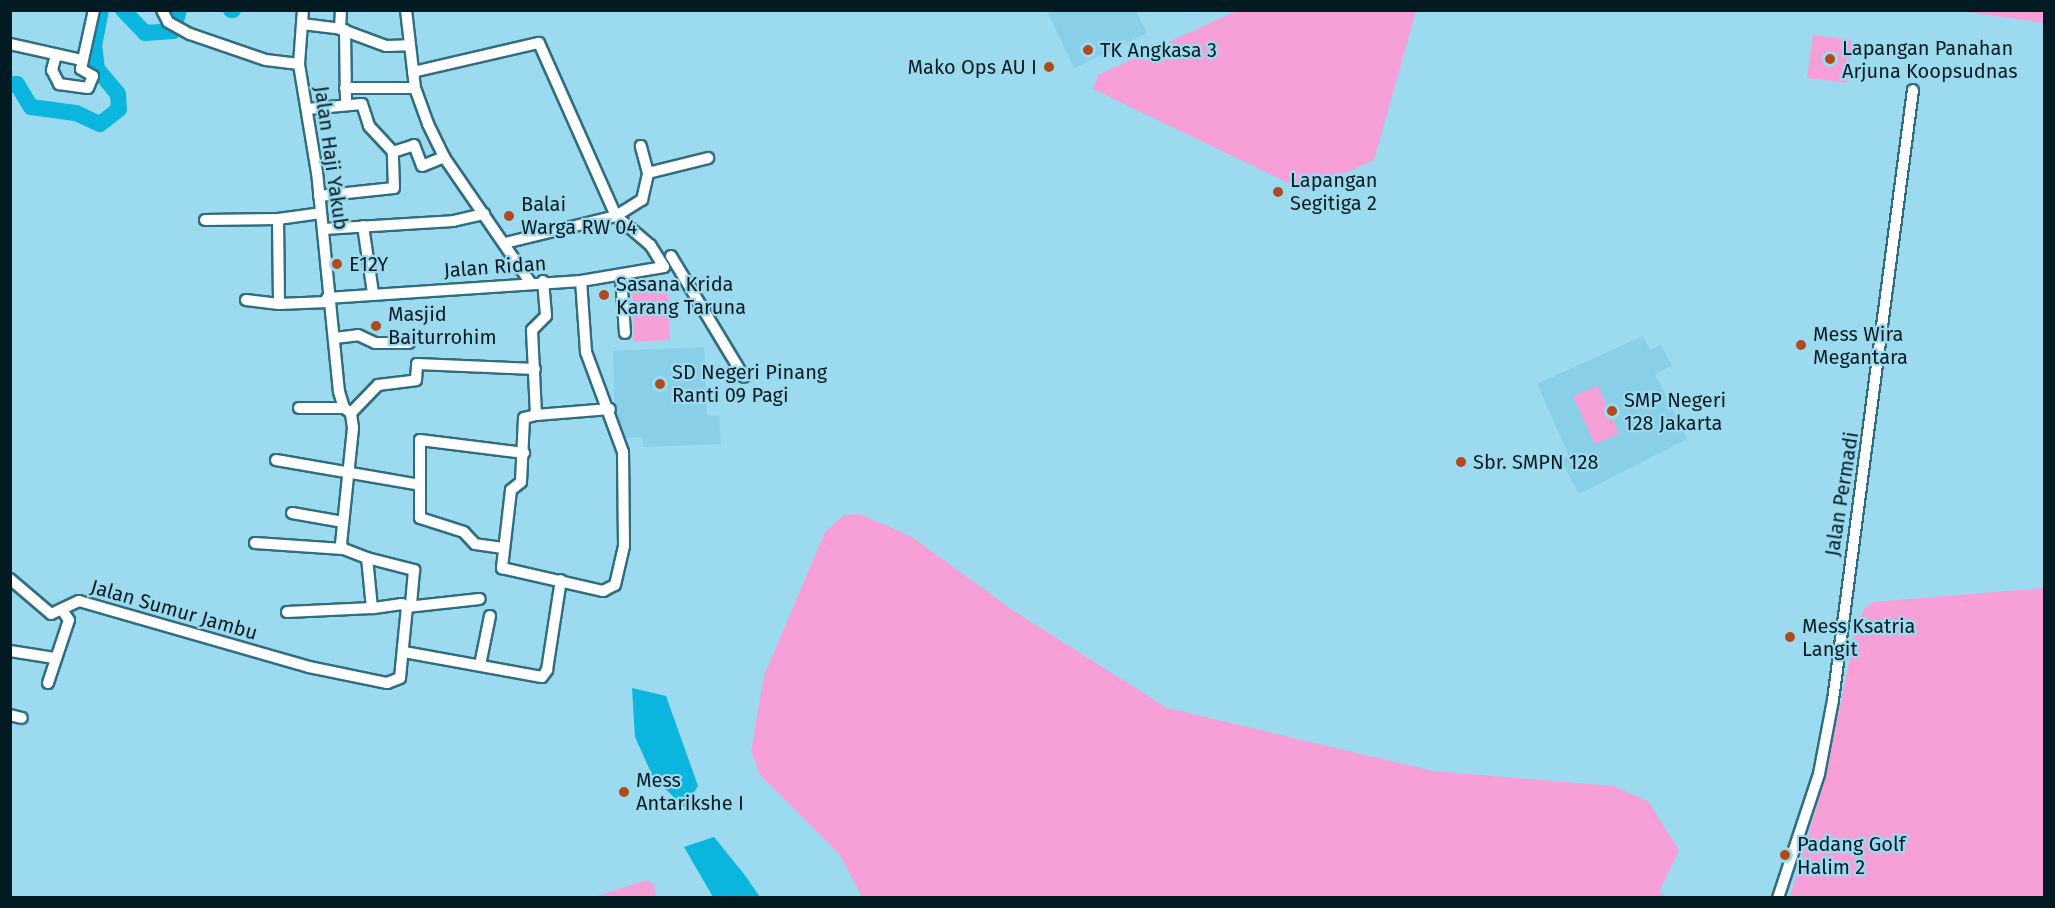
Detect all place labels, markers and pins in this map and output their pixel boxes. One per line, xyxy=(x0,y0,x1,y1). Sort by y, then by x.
place label: Lapangan Panahan Arjuna Koopsudnas xyxy=(1842,36,2018,83)
place label: TK Angkasa 3 xyxy=(1100,38,1217,62)
marker: TK Angkasa 3 xyxy=(1081,43,1095,57)
marker: Lapangan Panahan Arjuna Koopsudnas xyxy=(1823,52,1837,66)
place label: Mako Ops AU I xyxy=(907,55,1037,79)
marker: Mako Ops AU I xyxy=(1042,60,1056,74)
place label: Lapangan Segitiga 2 xyxy=(1290,168,1378,215)
marker: Lapangan Segitiga 2 xyxy=(1271,185,1285,199)
place label: Balai Warga RW 04 xyxy=(521,192,637,239)
marker: Balai Warga RW 04 xyxy=(502,209,516,223)
place label: E12Y xyxy=(349,252,388,276)
marker: E12Y xyxy=(330,257,344,271)
place label: Sasana Krida Karang Taruna xyxy=(616,272,746,319)
marker: Sasana Krida Karang Taruna xyxy=(597,288,611,302)
place label: Masjid Baiturrohim xyxy=(388,302,497,349)
marker: Masjid Baiturrohim xyxy=(369,319,383,333)
place label: Mess Wira Megantara xyxy=(1813,322,1908,369)
marker: Mess Wira Megantara xyxy=(1794,338,1808,352)
place label: SD Negeri Pinang Ranti 09 Pagi xyxy=(672,360,827,407)
marker: SD Negeri Pinang Ranti 09 Pagi xyxy=(653,377,667,391)
place label: SMP Negeri 128 Jakarta xyxy=(1624,388,1726,435)
marker: SMP Negeri 128 Jakarta xyxy=(1605,404,1619,418)
place label: Sbr. SMPN 128 xyxy=(1473,450,1598,474)
marker: Sbr. SMPN 128 xyxy=(1454,455,1468,469)
place label: Mess Ksatria Langit xyxy=(1802,614,1915,661)
marker: Mess Ksatria Langit xyxy=(1783,630,1797,644)
place label: Mess Antarikshe I xyxy=(636,768,744,815)
marker: Mess Antarikshe I xyxy=(617,785,631,799)
place label: Padang Golf Halim 2 xyxy=(1797,832,1906,879)
marker: Padang Golf Halim 2 xyxy=(1778,848,1792,862)

